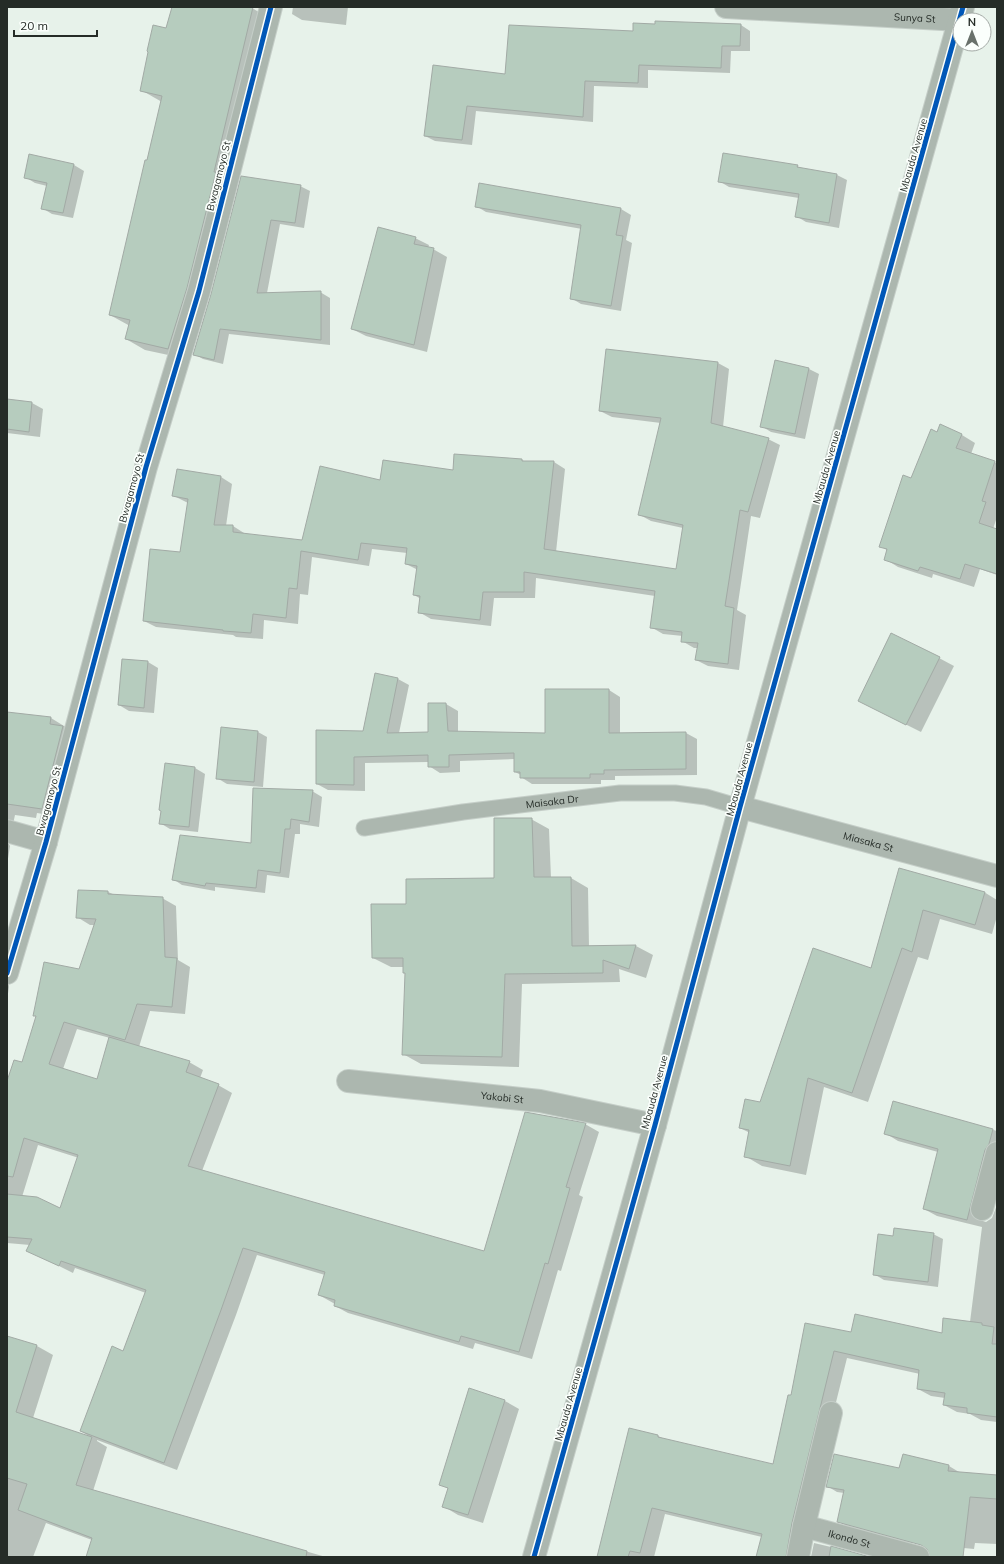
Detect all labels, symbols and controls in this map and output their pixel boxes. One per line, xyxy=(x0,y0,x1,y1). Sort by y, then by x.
street label: Sunya St xyxy=(894,10,936,26)
scale bar xyxy=(14,12,97,38)
north arrow xyxy=(952,12,992,52)
text: N xyxy=(968,15,976,29)
text: 20 m xyxy=(20,18,48,33)
street label: Mbauda Avenue xyxy=(897,117,930,193)
street label: Bwagamoyo St xyxy=(204,140,234,212)
street label: Mbauda Avenue xyxy=(810,429,843,505)
street label: Bwagamoyo St xyxy=(116,452,147,524)
street label: Mbauda Avenue xyxy=(723,741,756,817)
street label: Bwagamoyo St xyxy=(33,765,64,837)
street label: Maisaka Dr xyxy=(525,792,579,811)
street label: Miasaka St xyxy=(842,829,895,855)
street label: Mbauda Avenue xyxy=(638,1054,671,1130)
street label: Yakobi St xyxy=(479,1089,525,1106)
street label: Mbauda Avenue xyxy=(552,1366,585,1442)
street label: Ikondo St xyxy=(827,1527,872,1551)

